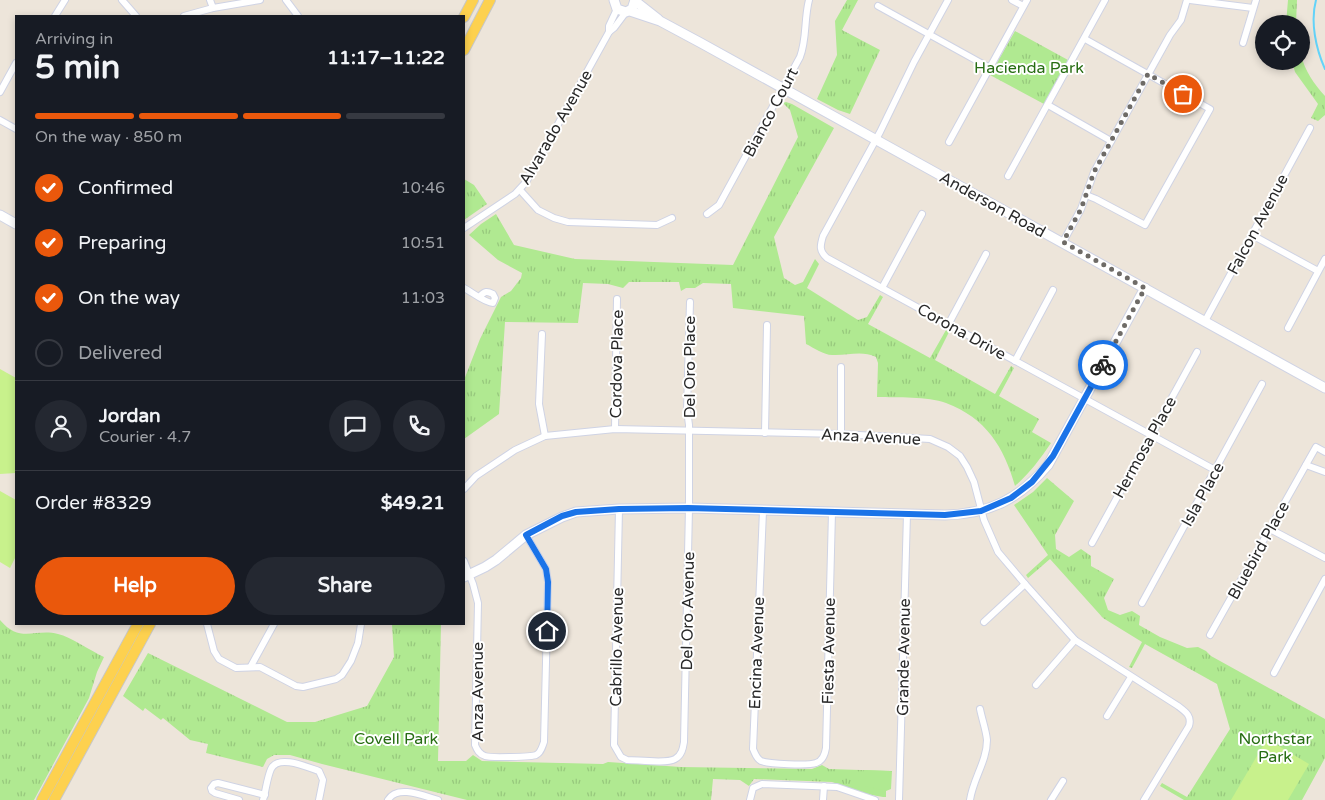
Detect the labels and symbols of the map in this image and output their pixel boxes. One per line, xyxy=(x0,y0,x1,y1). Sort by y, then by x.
park label: Hacienda Park xyxy=(974,58,1084,78)
street label: Bianco Court xyxy=(739,64,803,161)
street label: Alvarado Avenue xyxy=(515,66,597,189)
pin xyxy=(1162,73,1204,115)
street label: Anderson Road xyxy=(936,167,1049,242)
street label: Falcon Avenue xyxy=(1223,171,1293,278)
street label: Corona Drive xyxy=(914,299,1009,365)
street label: Cordova Place xyxy=(606,309,628,419)
street label: Del Oro Place xyxy=(680,316,700,418)
courier xyxy=(1078,340,1128,390)
street label: Hermosa Place xyxy=(1109,393,1181,502)
street label: Anza Avenue xyxy=(821,424,921,450)
street label: Isla Place xyxy=(1177,459,1229,530)
street label: Bluebird Place xyxy=(1224,498,1294,603)
street label: Del Oro Avenue xyxy=(677,551,699,671)
street label: Cabrillo Avenue xyxy=(606,587,628,707)
street label: Encina Avenue xyxy=(745,596,769,710)
street label: Fiesta Avenue xyxy=(818,597,840,705)
street label: Grande Avenue xyxy=(893,598,915,716)
pin xyxy=(526,610,568,652)
street label: Anza Avenue xyxy=(468,642,488,742)
park label: Covell Park xyxy=(354,729,438,749)
park label: Northstar Park xyxy=(1238,729,1312,767)

